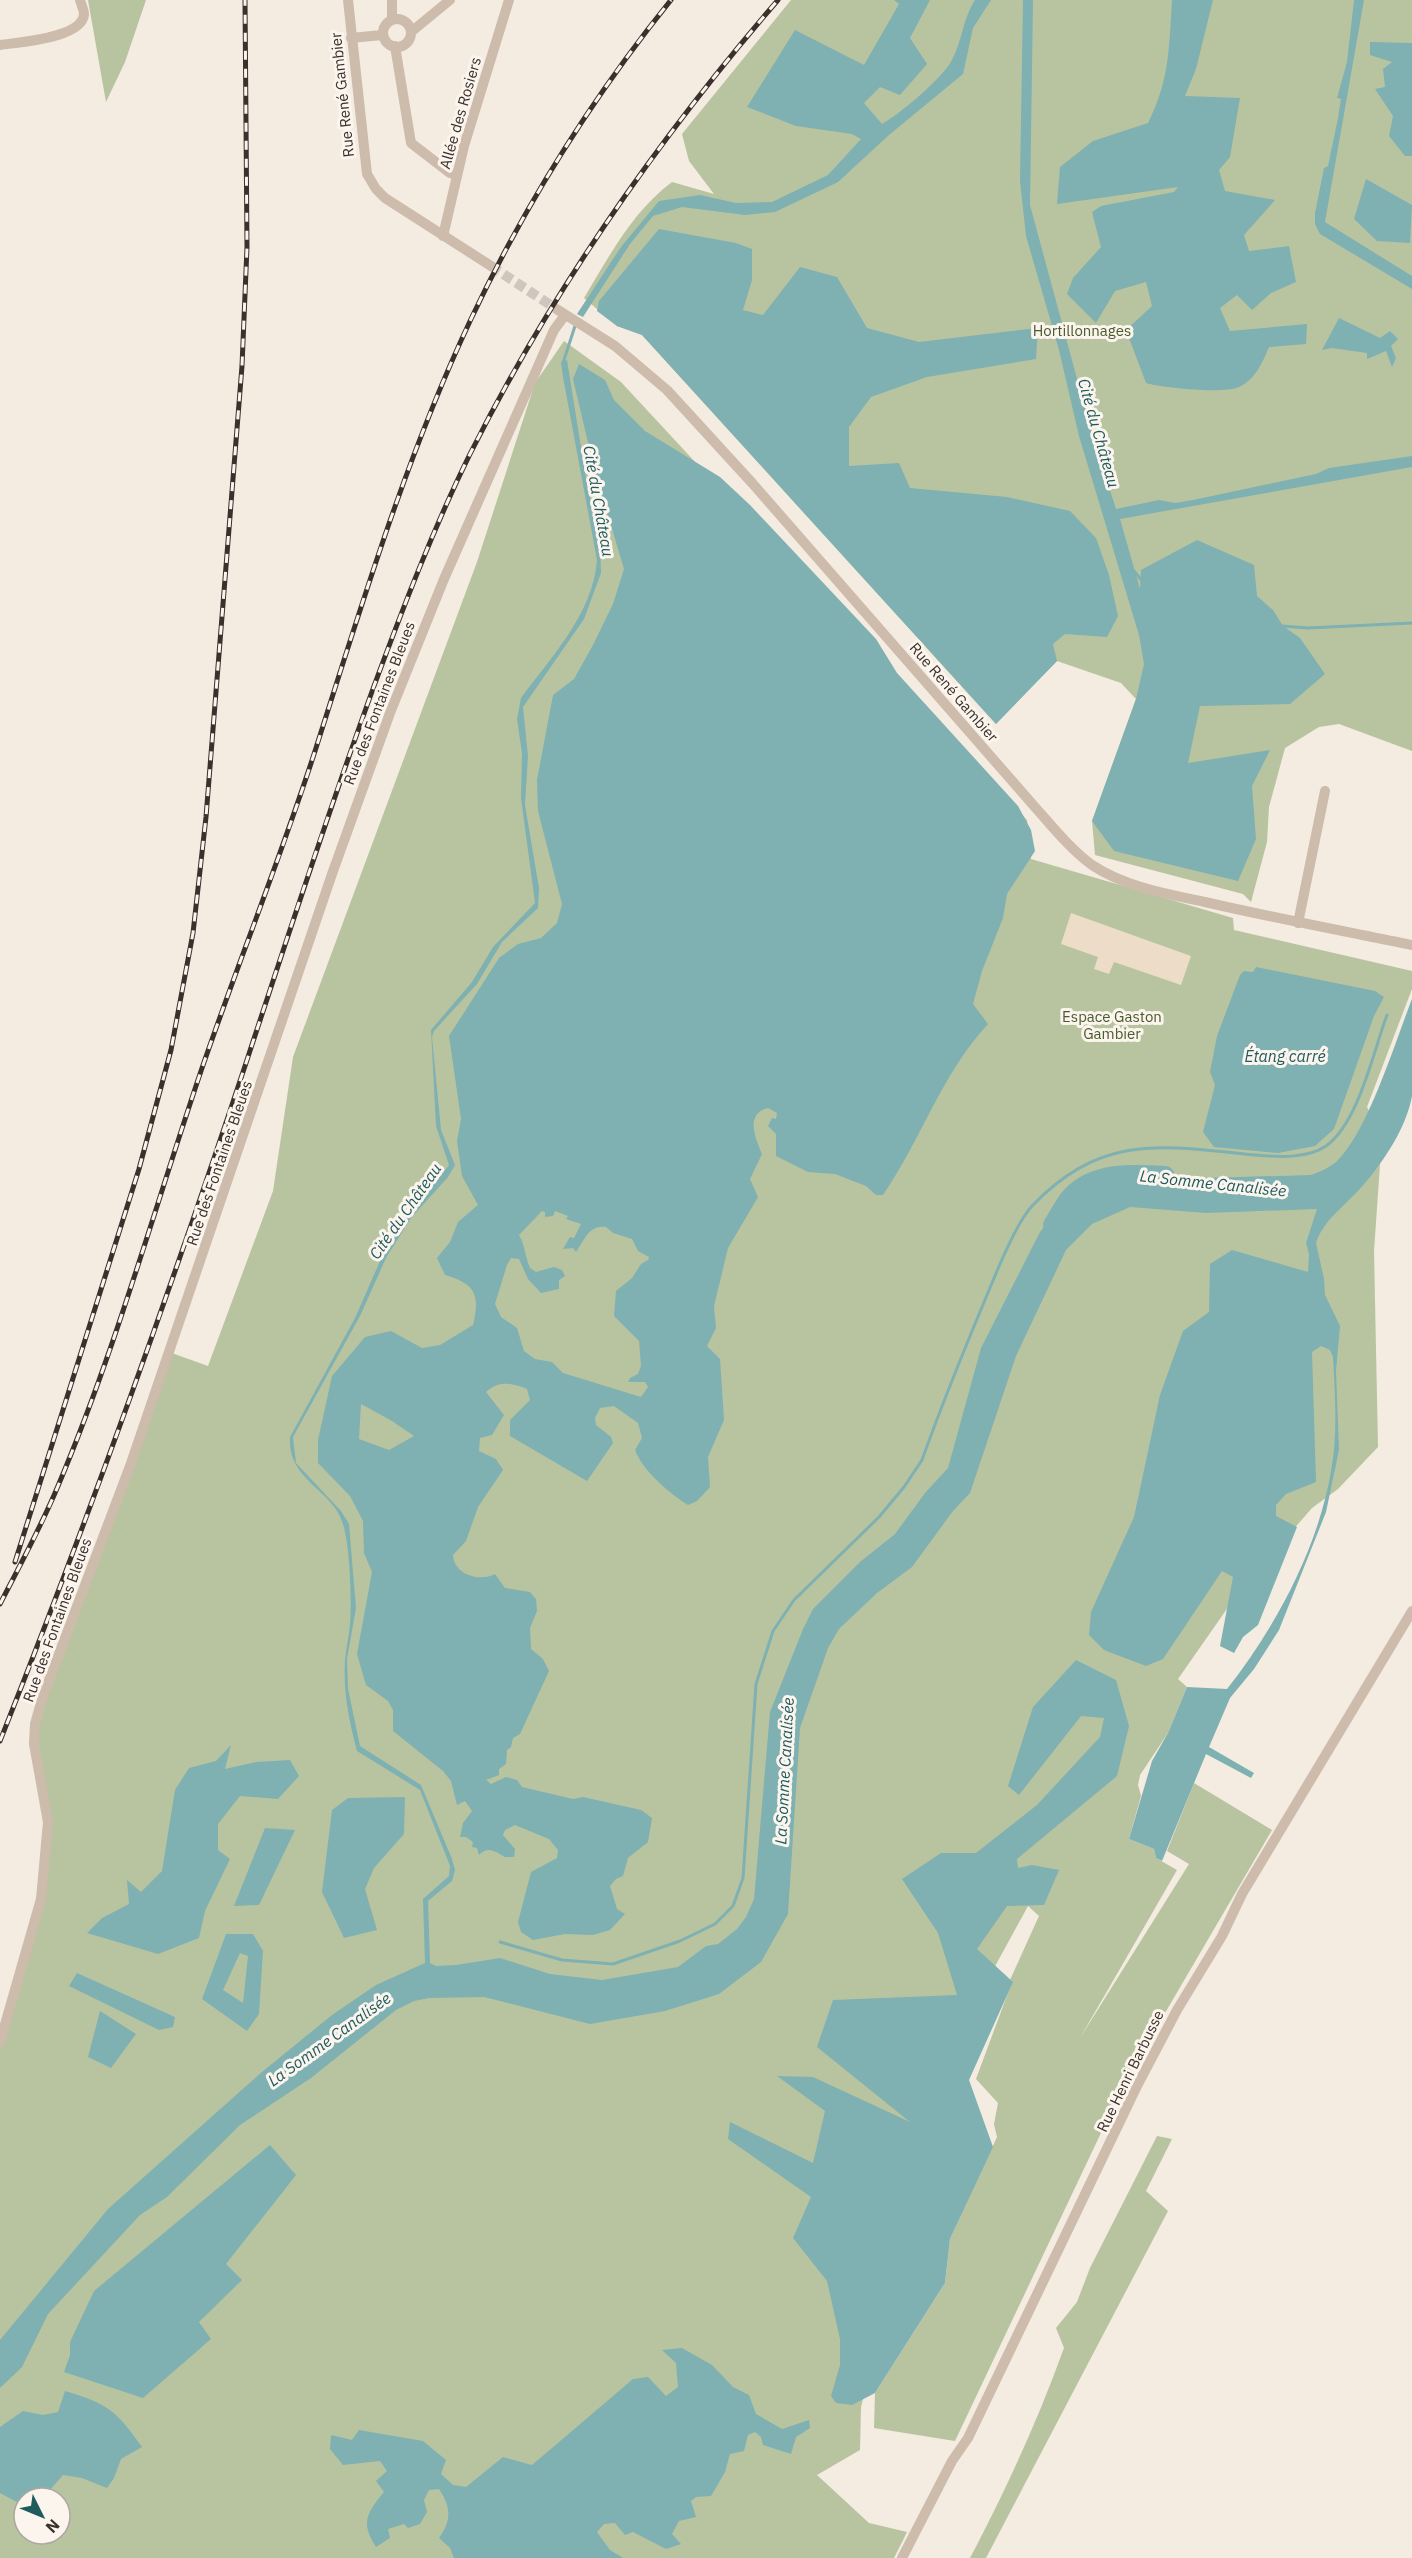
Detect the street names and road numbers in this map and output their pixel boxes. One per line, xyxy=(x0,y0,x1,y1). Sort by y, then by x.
street label: Rue René Gambier xyxy=(326,31,358,158)
street label: Allée des Rosiers xyxy=(435,55,485,171)
street label: Rue des Fontaines Bleues xyxy=(339,619,419,787)
street label: Rue René Gambier xyxy=(906,638,1003,746)
street label: Rue des Fontaines Bleues xyxy=(182,1078,256,1248)
street label: Rue des Fontaines Bleues xyxy=(18,1535,96,1705)
street label: Rue Henri Barbusse xyxy=(1092,2007,1168,2135)

